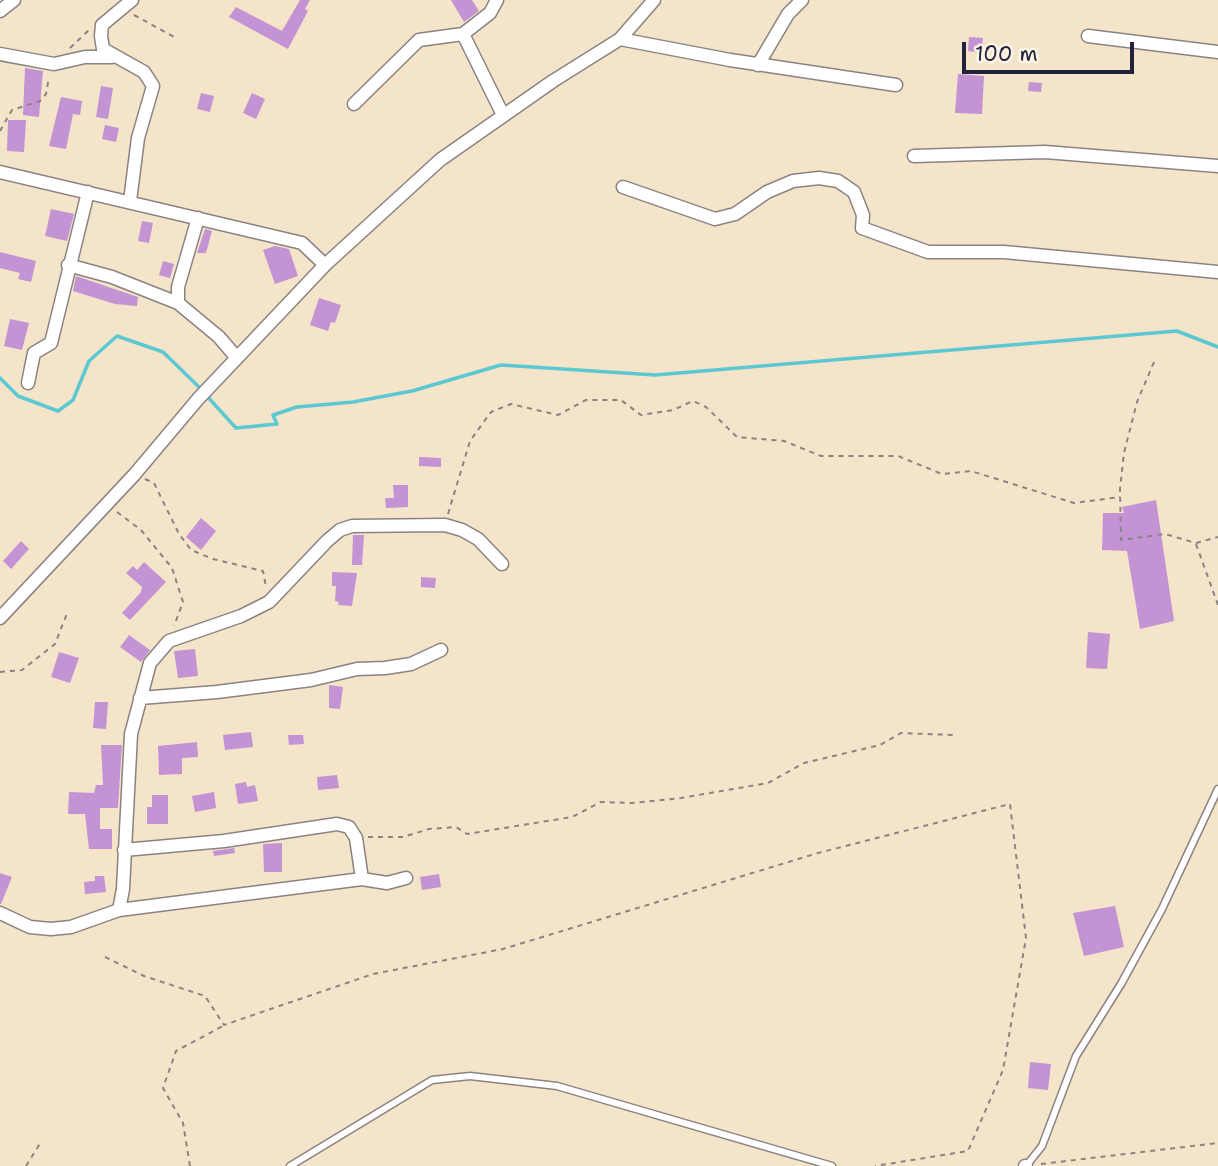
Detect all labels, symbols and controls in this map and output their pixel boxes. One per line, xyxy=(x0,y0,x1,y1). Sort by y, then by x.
scale bar xyxy=(966,28,1138,72)
text: 100 m xyxy=(975,40,1038,68)

